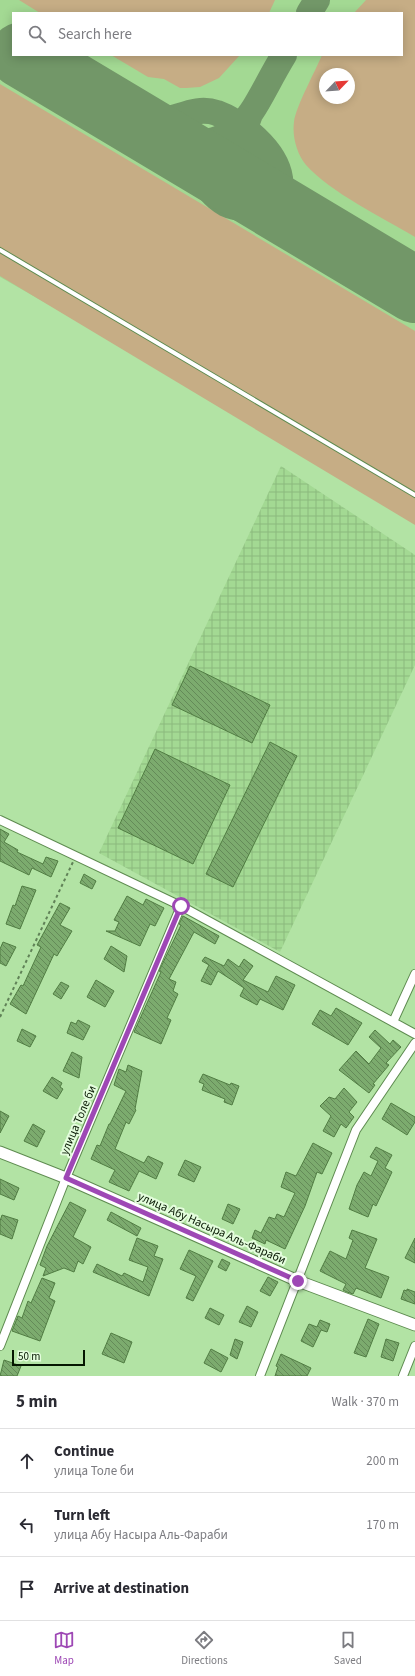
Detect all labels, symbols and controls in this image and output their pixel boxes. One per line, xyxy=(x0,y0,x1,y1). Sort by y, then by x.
search box xyxy=(12,12,403,56)
icon: search xyxy=(26,23,48,45)
text: Search here xyxy=(58,24,132,45)
north arrow xyxy=(319,68,355,104)
route start xyxy=(172,897,190,915)
street label: улица Толе би xyxy=(56,1083,101,1158)
street label: улица Абу Насыра Аль-Фараби xyxy=(135,1188,289,1269)
route end xyxy=(289,1272,307,1290)
scale bar xyxy=(12,1348,85,1367)
text: 50 m xyxy=(18,1349,40,1364)
text: 5 min xyxy=(16,1390,57,1414)
text: Walk · 370 m xyxy=(331,1393,399,1411)
text: Continue xyxy=(54,1441,114,1462)
icon: ahead xyxy=(16,1450,38,1472)
text: 200 m xyxy=(366,1452,399,1470)
text: улица Толе би xyxy=(54,1462,134,1480)
text: Turn left xyxy=(54,1505,110,1526)
icon: left xyxy=(16,1514,38,1536)
text: 170 m xyxy=(366,1516,399,1534)
text: улица Абу Насыра Аль-Фараби xyxy=(54,1526,228,1544)
icon: arrive xyxy=(16,1578,38,1600)
text: Arrive at destination xyxy=(54,1578,189,1599)
tab: Map xyxy=(53,1629,75,1668)
tab: Directions xyxy=(181,1629,228,1668)
tab: Saved xyxy=(334,1629,362,1668)

